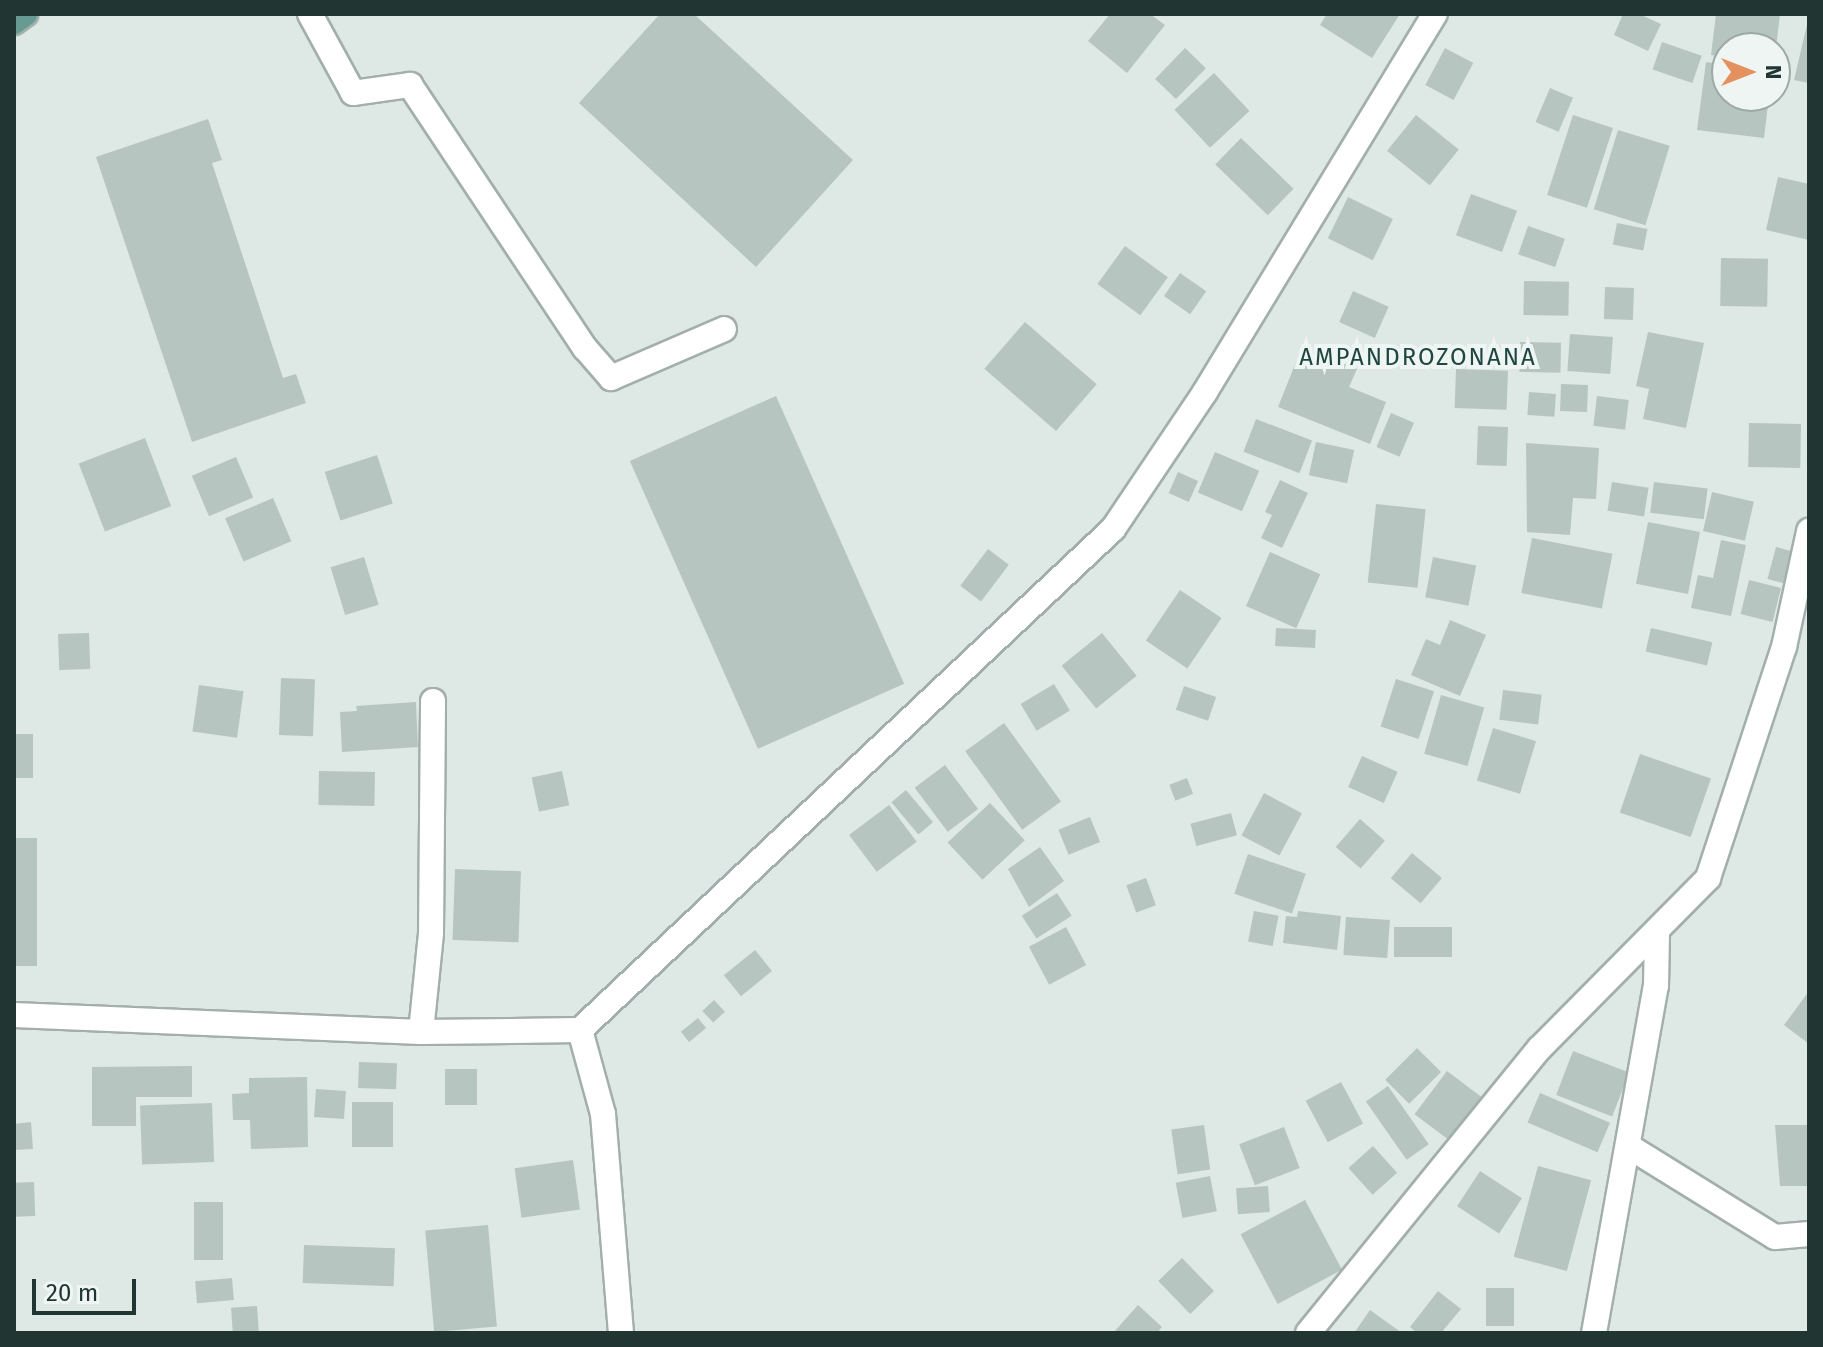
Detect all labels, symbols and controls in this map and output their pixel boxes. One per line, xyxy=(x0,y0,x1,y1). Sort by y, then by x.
north arrow xyxy=(1711,32,1791,112)
text: N xyxy=(1760,65,1787,79)
district label: AMPANDROZONANA xyxy=(1299,344,1537,372)
scale bar xyxy=(36,1263,140,1313)
text: 20 m xyxy=(46,1279,98,1307)

